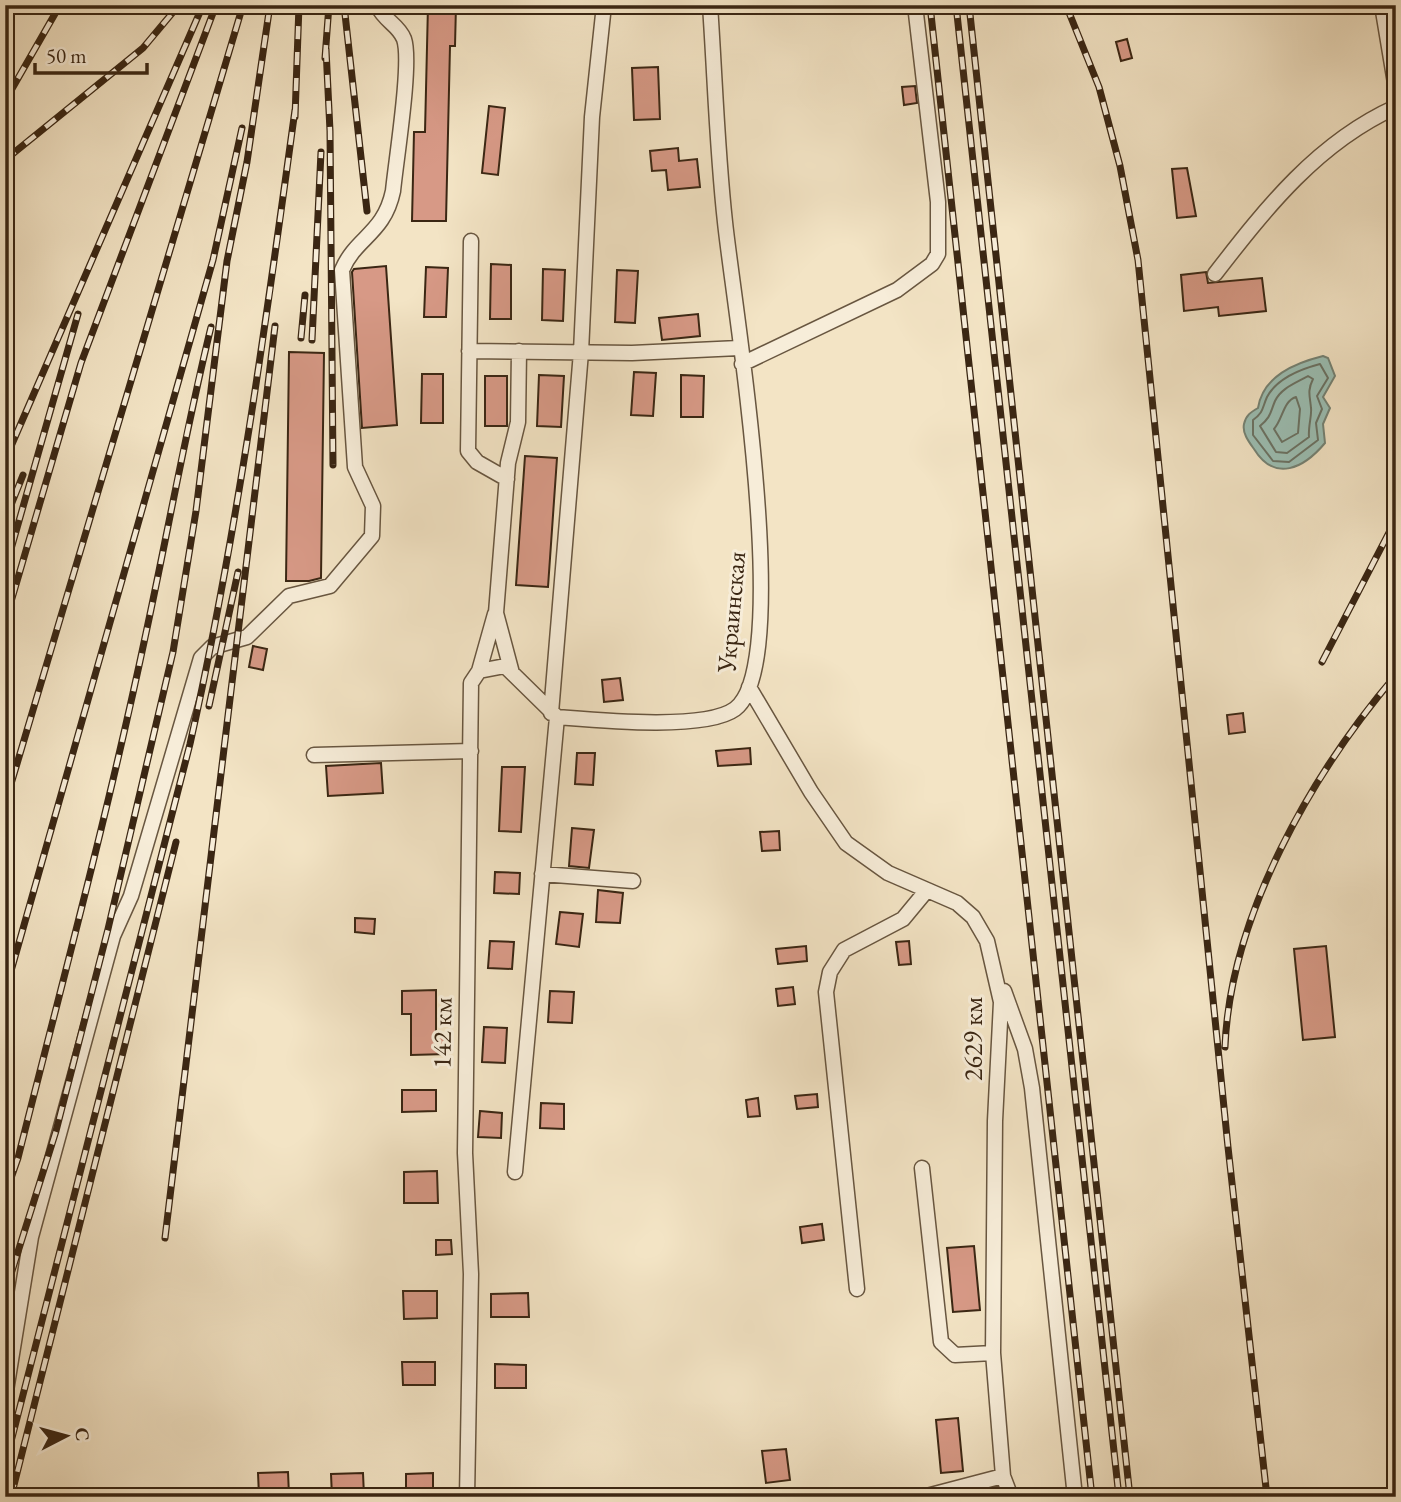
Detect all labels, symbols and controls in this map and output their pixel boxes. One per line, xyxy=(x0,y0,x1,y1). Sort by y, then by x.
scale bar xyxy=(35,32,147,76)
text: 50 m xyxy=(46,42,87,69)
street label: Украинская xyxy=(709,550,753,675)
street label: 142 км xyxy=(424,997,460,1069)
street label: 2629 км xyxy=(956,997,990,1081)
north arrow xyxy=(32,1400,102,1470)
text: С xyxy=(69,1426,96,1442)

